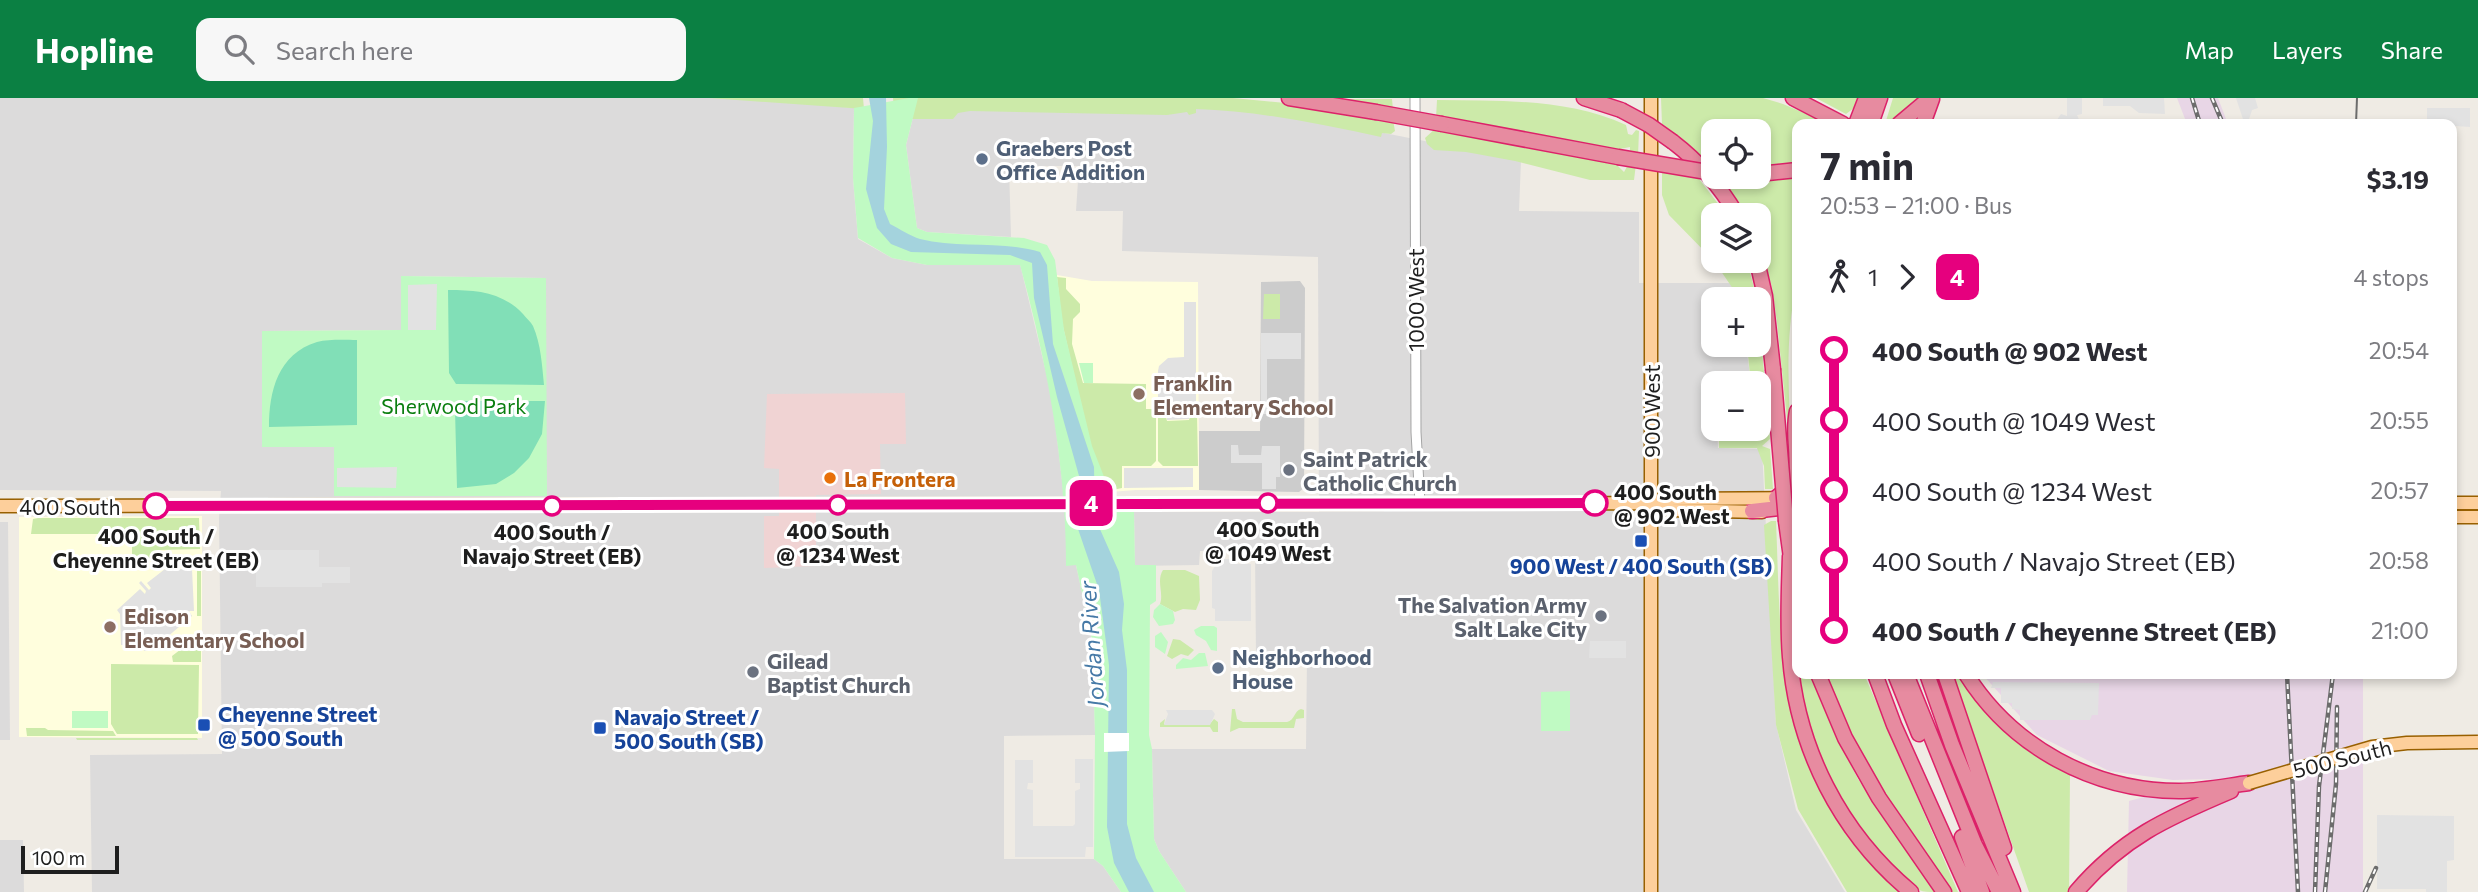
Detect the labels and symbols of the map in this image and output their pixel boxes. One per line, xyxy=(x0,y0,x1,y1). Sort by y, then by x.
place label: Graebers Post Office Addition xyxy=(996,135,1145,184)
marker: Graebers Post Office Addition xyxy=(974,151,990,167)
street label: 1000 West xyxy=(1403,248,1428,352)
street label: 900 West xyxy=(1639,364,1664,458)
place label: Franklin Elementary School xyxy=(1153,370,1334,419)
marker: Franklin Elementary School xyxy=(1131,386,1147,402)
park label: Sherwood Park xyxy=(381,393,527,418)
place label: Saint Patrick Catholic Church xyxy=(1303,446,1457,495)
marker: Saint Patrick Catholic Church xyxy=(1281,462,1297,478)
place label: La Frontera xyxy=(844,466,956,491)
marker: La Frontera xyxy=(822,470,838,486)
place label: 400 South @ 902 West xyxy=(1614,479,1730,528)
line badge: 4 xyxy=(1068,480,1114,526)
marker: 400 South @ 902 West xyxy=(1582,490,1608,516)
marker: 400 South / Cheyenne Street (EB) xyxy=(143,493,169,519)
marker: 400 South @ 1049 West xyxy=(1258,493,1278,513)
street label: 400 South xyxy=(19,494,121,519)
marker: 400 South @ 1234 West xyxy=(828,495,848,515)
marker: 400 South / Navajo Street (EB) xyxy=(542,496,562,516)
place label: 400 South @ 1049 West xyxy=(1205,516,1331,565)
place label: 400 South @ 1234 West xyxy=(776,518,900,567)
place label: 400 South / Navajo Street (EB) xyxy=(463,519,641,568)
place label: 400 South / Cheyenne Street (EB) xyxy=(53,523,259,572)
marker: 900 West / 400 South (SB) xyxy=(1633,533,1649,549)
place label: 900 West / 400 South (SB) xyxy=(1510,553,1772,578)
water label: Jordan River xyxy=(1073,579,1110,710)
place label: The Salvation Army Salt Lake City xyxy=(1398,592,1587,641)
place label: Edison Elementary School xyxy=(124,603,305,652)
marker: The Salvation Army Salt Lake City xyxy=(1593,608,1609,624)
marker: Edison Elementary School xyxy=(102,619,118,635)
place label: Neighborhood House xyxy=(1232,644,1372,693)
place label: Gilead Baptist Church xyxy=(767,648,911,697)
marker: Neighborhood House xyxy=(1210,660,1226,676)
marker: Gilead Baptist Church xyxy=(745,664,761,680)
place label: Cheyenne Street @ 500 South xyxy=(218,701,377,750)
place label: Navajo Street / 500 South (SB) xyxy=(614,704,764,753)
marker: Cheyenne Street @ 500 South xyxy=(196,717,212,733)
marker: Navajo Street / 500 South (SB) xyxy=(592,720,608,736)
street label: 500 South xyxy=(2290,734,2394,782)
scale bar xyxy=(21,843,119,875)

